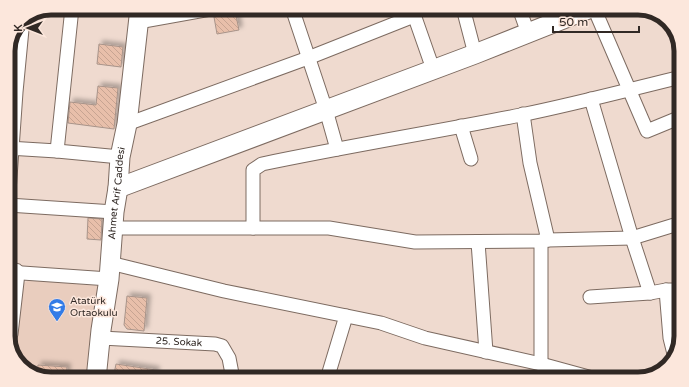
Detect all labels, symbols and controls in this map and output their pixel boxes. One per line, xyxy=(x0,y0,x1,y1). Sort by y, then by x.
north arrow xyxy=(8,8,48,48)
scale bar xyxy=(553,8,639,34)
text: 50 m xyxy=(559,15,588,29)
text: K xyxy=(12,24,25,32)
street label: Ahmet Arif Caddesi xyxy=(106,146,128,240)
place label: Atatürk Ortaokulu xyxy=(70,295,118,319)
school or university icon: Atatürk Ortaokulu xyxy=(47,297,67,322)
street label: 25. Sokak xyxy=(155,335,203,349)

